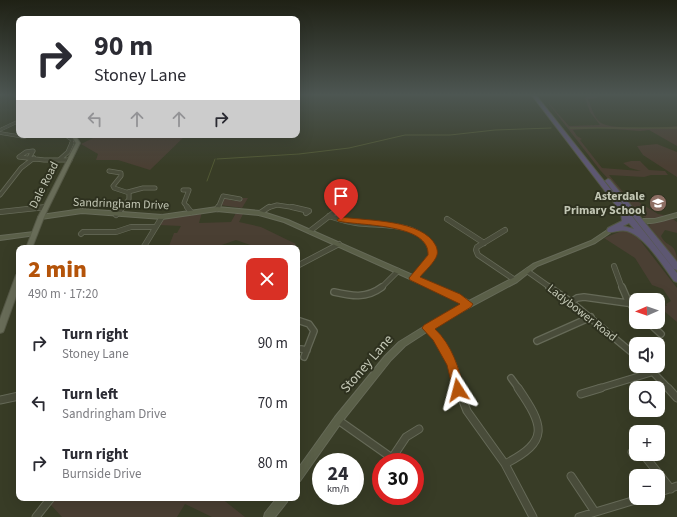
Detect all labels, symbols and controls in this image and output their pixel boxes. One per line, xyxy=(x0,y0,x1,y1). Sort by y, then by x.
text: 90 m xyxy=(94,26,153,66)
icon: right xyxy=(28,32,80,84)
text: Stoney Lane xyxy=(94,63,186,88)
icon: left xyxy=(84,108,106,130)
icon: ahead xyxy=(126,108,148,130)
icon: ahead xyxy=(168,108,190,130)
icon: right xyxy=(210,108,232,130)
street label: Dale Road xyxy=(25,159,63,211)
pin xyxy=(324,179,358,220)
icon: arrive xyxy=(330,185,352,207)
place label: Asterdale Primary School xyxy=(564,188,646,219)
school or university icon: Asterdale Primary School xyxy=(648,193,668,213)
street label: Sandringham Drive xyxy=(73,194,169,214)
text: 2 min xyxy=(28,252,87,287)
button: close xyxy=(246,258,288,300)
street label: Ladybower Road xyxy=(544,280,620,346)
text: 490 m · 17:20 xyxy=(28,285,98,303)
north arrow xyxy=(629,293,665,329)
map controls xyxy=(629,293,665,505)
text: Turn right xyxy=(62,324,128,345)
street label: Stoney Lane xyxy=(336,330,398,398)
icon: right xyxy=(28,332,50,354)
text: 90 m xyxy=(258,333,288,354)
button: sound xyxy=(629,337,665,373)
text: Stoney Lane xyxy=(62,345,129,363)
position arrow xyxy=(437,369,479,411)
button: search xyxy=(629,381,665,417)
text: Turn left xyxy=(62,384,118,405)
icon: left xyxy=(28,392,50,414)
text: 70 m xyxy=(258,393,288,414)
text: Sandringham Drive xyxy=(62,405,166,423)
button: + xyxy=(629,425,665,461)
text: Turn right xyxy=(62,444,128,465)
icon: right xyxy=(28,452,50,474)
text: 80 m xyxy=(258,453,288,474)
speed limit sign: 30 xyxy=(372,453,424,505)
text: 24 xyxy=(327,460,349,488)
text: Burnside Drive xyxy=(62,465,141,483)
button: − xyxy=(629,469,665,505)
text: km/h xyxy=(327,482,349,496)

